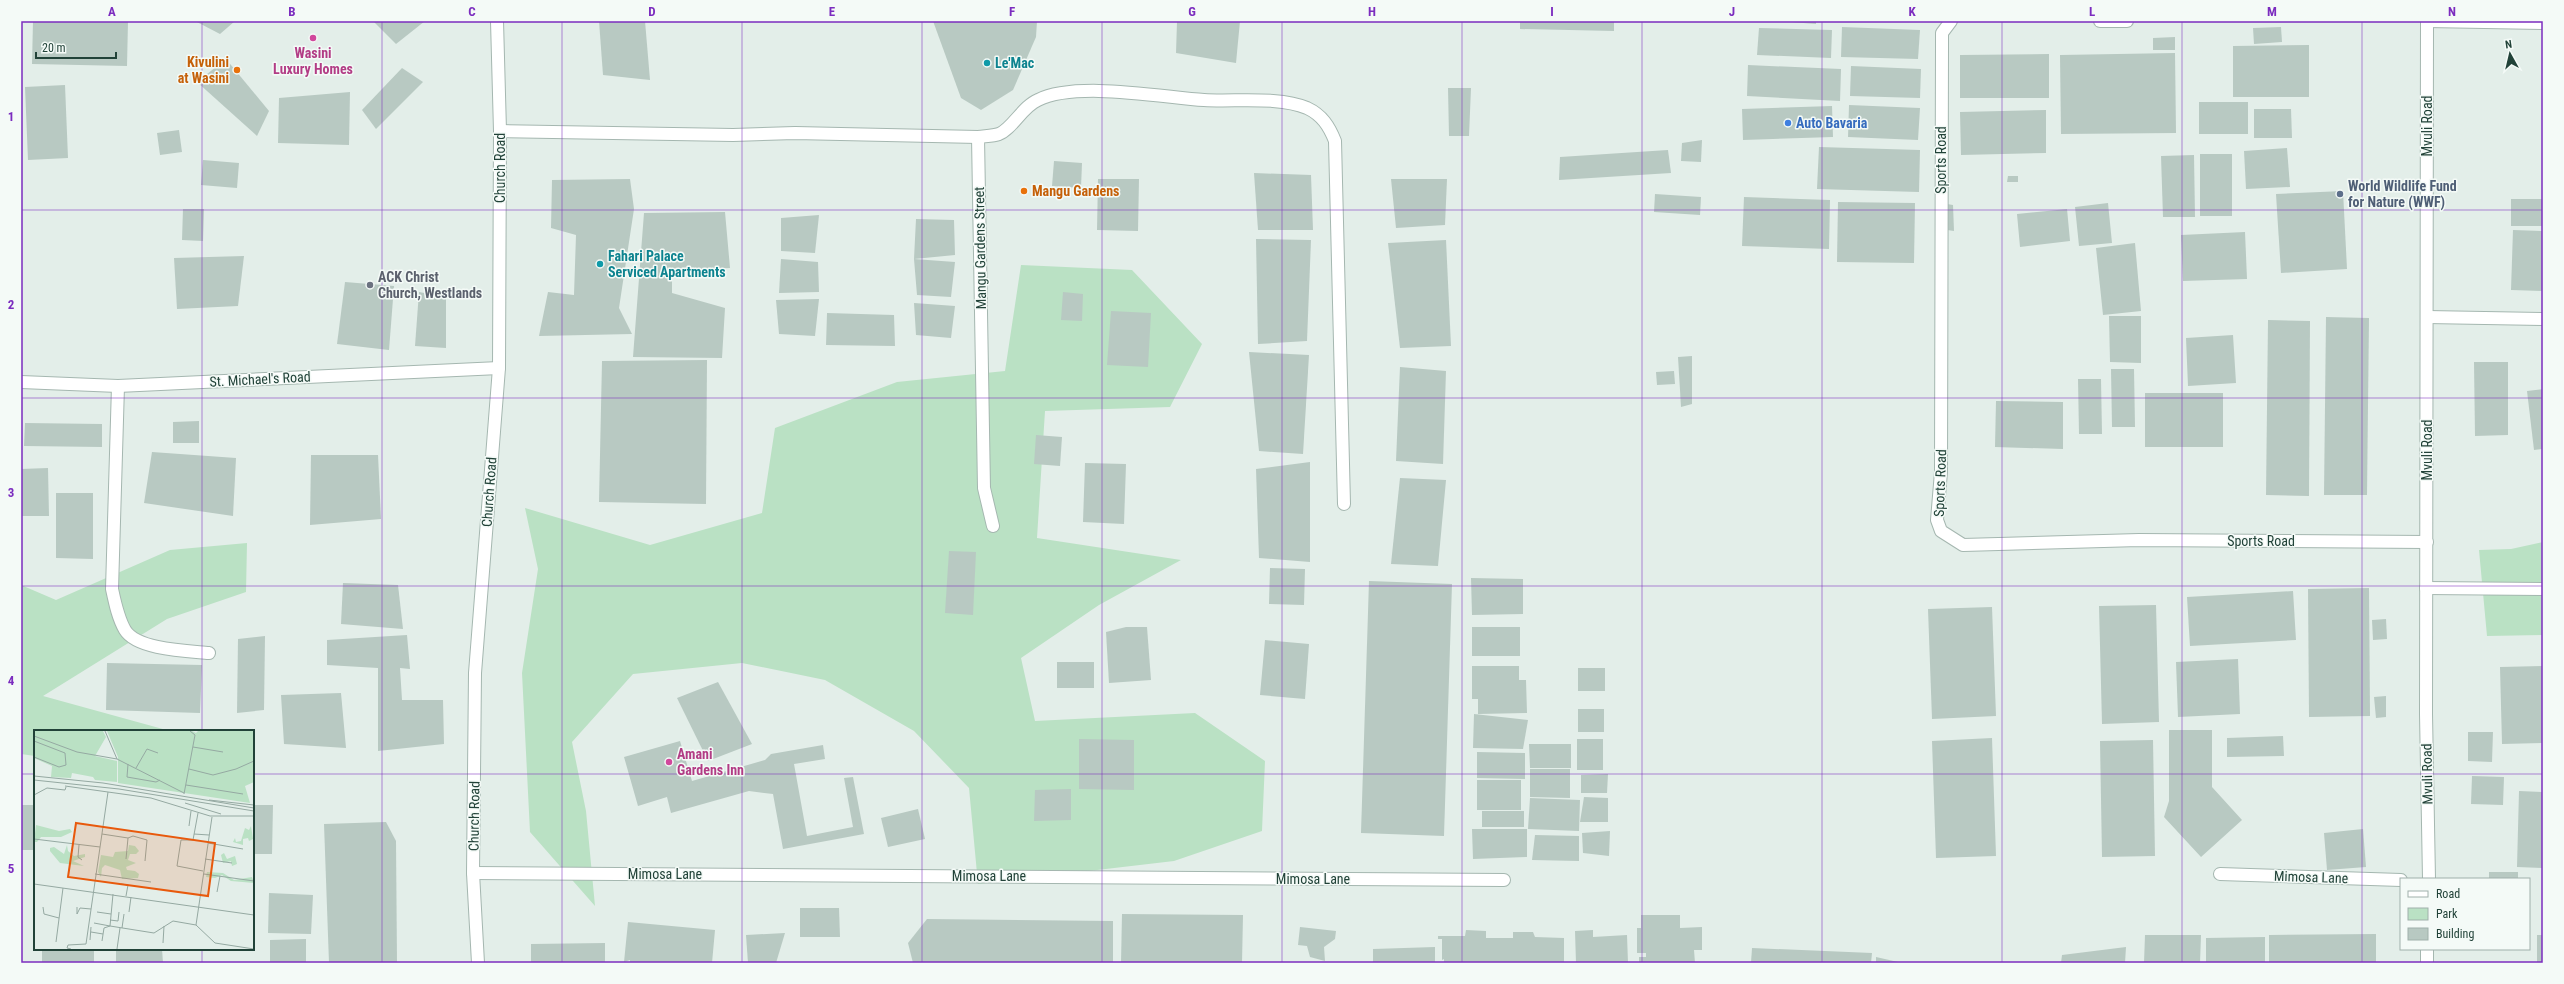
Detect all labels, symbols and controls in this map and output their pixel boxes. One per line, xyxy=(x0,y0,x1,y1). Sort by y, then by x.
text: A xyxy=(108,4,116,19)
text: B xyxy=(288,4,296,19)
text: C xyxy=(468,4,476,19)
text: D xyxy=(648,4,656,19)
text: E xyxy=(829,4,836,19)
text: F xyxy=(1009,4,1015,19)
text: G xyxy=(1188,4,1196,19)
text: H xyxy=(1368,4,1376,19)
text: I xyxy=(1550,4,1554,19)
text: J xyxy=(1729,4,1735,19)
text: K xyxy=(1908,4,1916,19)
text: L xyxy=(2089,4,2095,19)
text: M xyxy=(2267,4,2277,19)
text: N xyxy=(2448,4,2456,19)
marker: Wasini Luxury Homes xyxy=(308,33,318,43)
scale bar xyxy=(36,34,116,60)
north arrow xyxy=(2490,34,2530,74)
text: N xyxy=(2504,38,2513,51)
text: 20 m xyxy=(42,41,66,55)
place label: Wasini Luxury Homes xyxy=(273,45,353,77)
place label: Kivulini at Wasini xyxy=(178,54,229,86)
place label: Le'Mac xyxy=(995,55,1035,71)
marker: Le'Mac xyxy=(982,58,992,68)
marker: Kivulini at Wasini xyxy=(232,65,242,75)
street label: Mvuli Road xyxy=(2419,95,2435,157)
text: 1 xyxy=(8,109,14,124)
place label: Auto Bavaria xyxy=(1796,115,1868,131)
marker: Auto Bavaria xyxy=(1783,118,1793,128)
street label: Sports Road xyxy=(1933,126,1949,194)
street label: Church Road xyxy=(492,133,508,203)
place label: World Wildlife Fund for Nature (WWF) xyxy=(2348,178,2457,211)
place label: Mangu Gardens xyxy=(1032,183,1119,199)
street label: Mangu Gardens Street xyxy=(971,186,989,310)
marker: Mangu Gardens xyxy=(1019,186,1029,196)
marker: World Wildlife Fund for Nature (WWF) xyxy=(2335,189,2345,199)
place label: Fahari Palace Serviced Apartments xyxy=(608,248,726,280)
marker: Fahari Palace Serviced Apartments xyxy=(595,259,605,269)
place label: ACK Christ Church, Westlands xyxy=(378,269,482,301)
marker: ACK Christ Church, Westlands xyxy=(365,280,375,290)
text: 2 xyxy=(8,297,15,312)
street label: St. Michael's Road xyxy=(209,368,311,390)
street label: Mvuli Road xyxy=(2419,419,2435,481)
street label: Sports Road xyxy=(1931,449,1949,517)
street label: Church Road xyxy=(479,456,499,528)
text: 3 xyxy=(8,485,14,500)
street label: Sports Road xyxy=(2227,533,2295,549)
text: 4 xyxy=(8,673,15,688)
inset map xyxy=(34,730,254,950)
street label: Mvuli Road xyxy=(2418,743,2436,805)
place label: Amani Gardens Inn xyxy=(677,746,744,778)
marker: Amani Gardens Inn xyxy=(664,757,674,767)
street label: Church Road xyxy=(465,781,483,851)
text: 5 xyxy=(8,861,15,876)
street label: Mimosa Lane xyxy=(628,866,703,882)
street label: Mimosa Lane xyxy=(952,868,1027,884)
street label: Mimosa Lane xyxy=(2274,868,2349,886)
street label: Mimosa Lane xyxy=(1276,871,1351,887)
legend xyxy=(2400,878,2530,950)
text: Road xyxy=(2436,887,2460,901)
text: Park xyxy=(2436,907,2458,921)
text: Building xyxy=(2436,927,2474,941)

